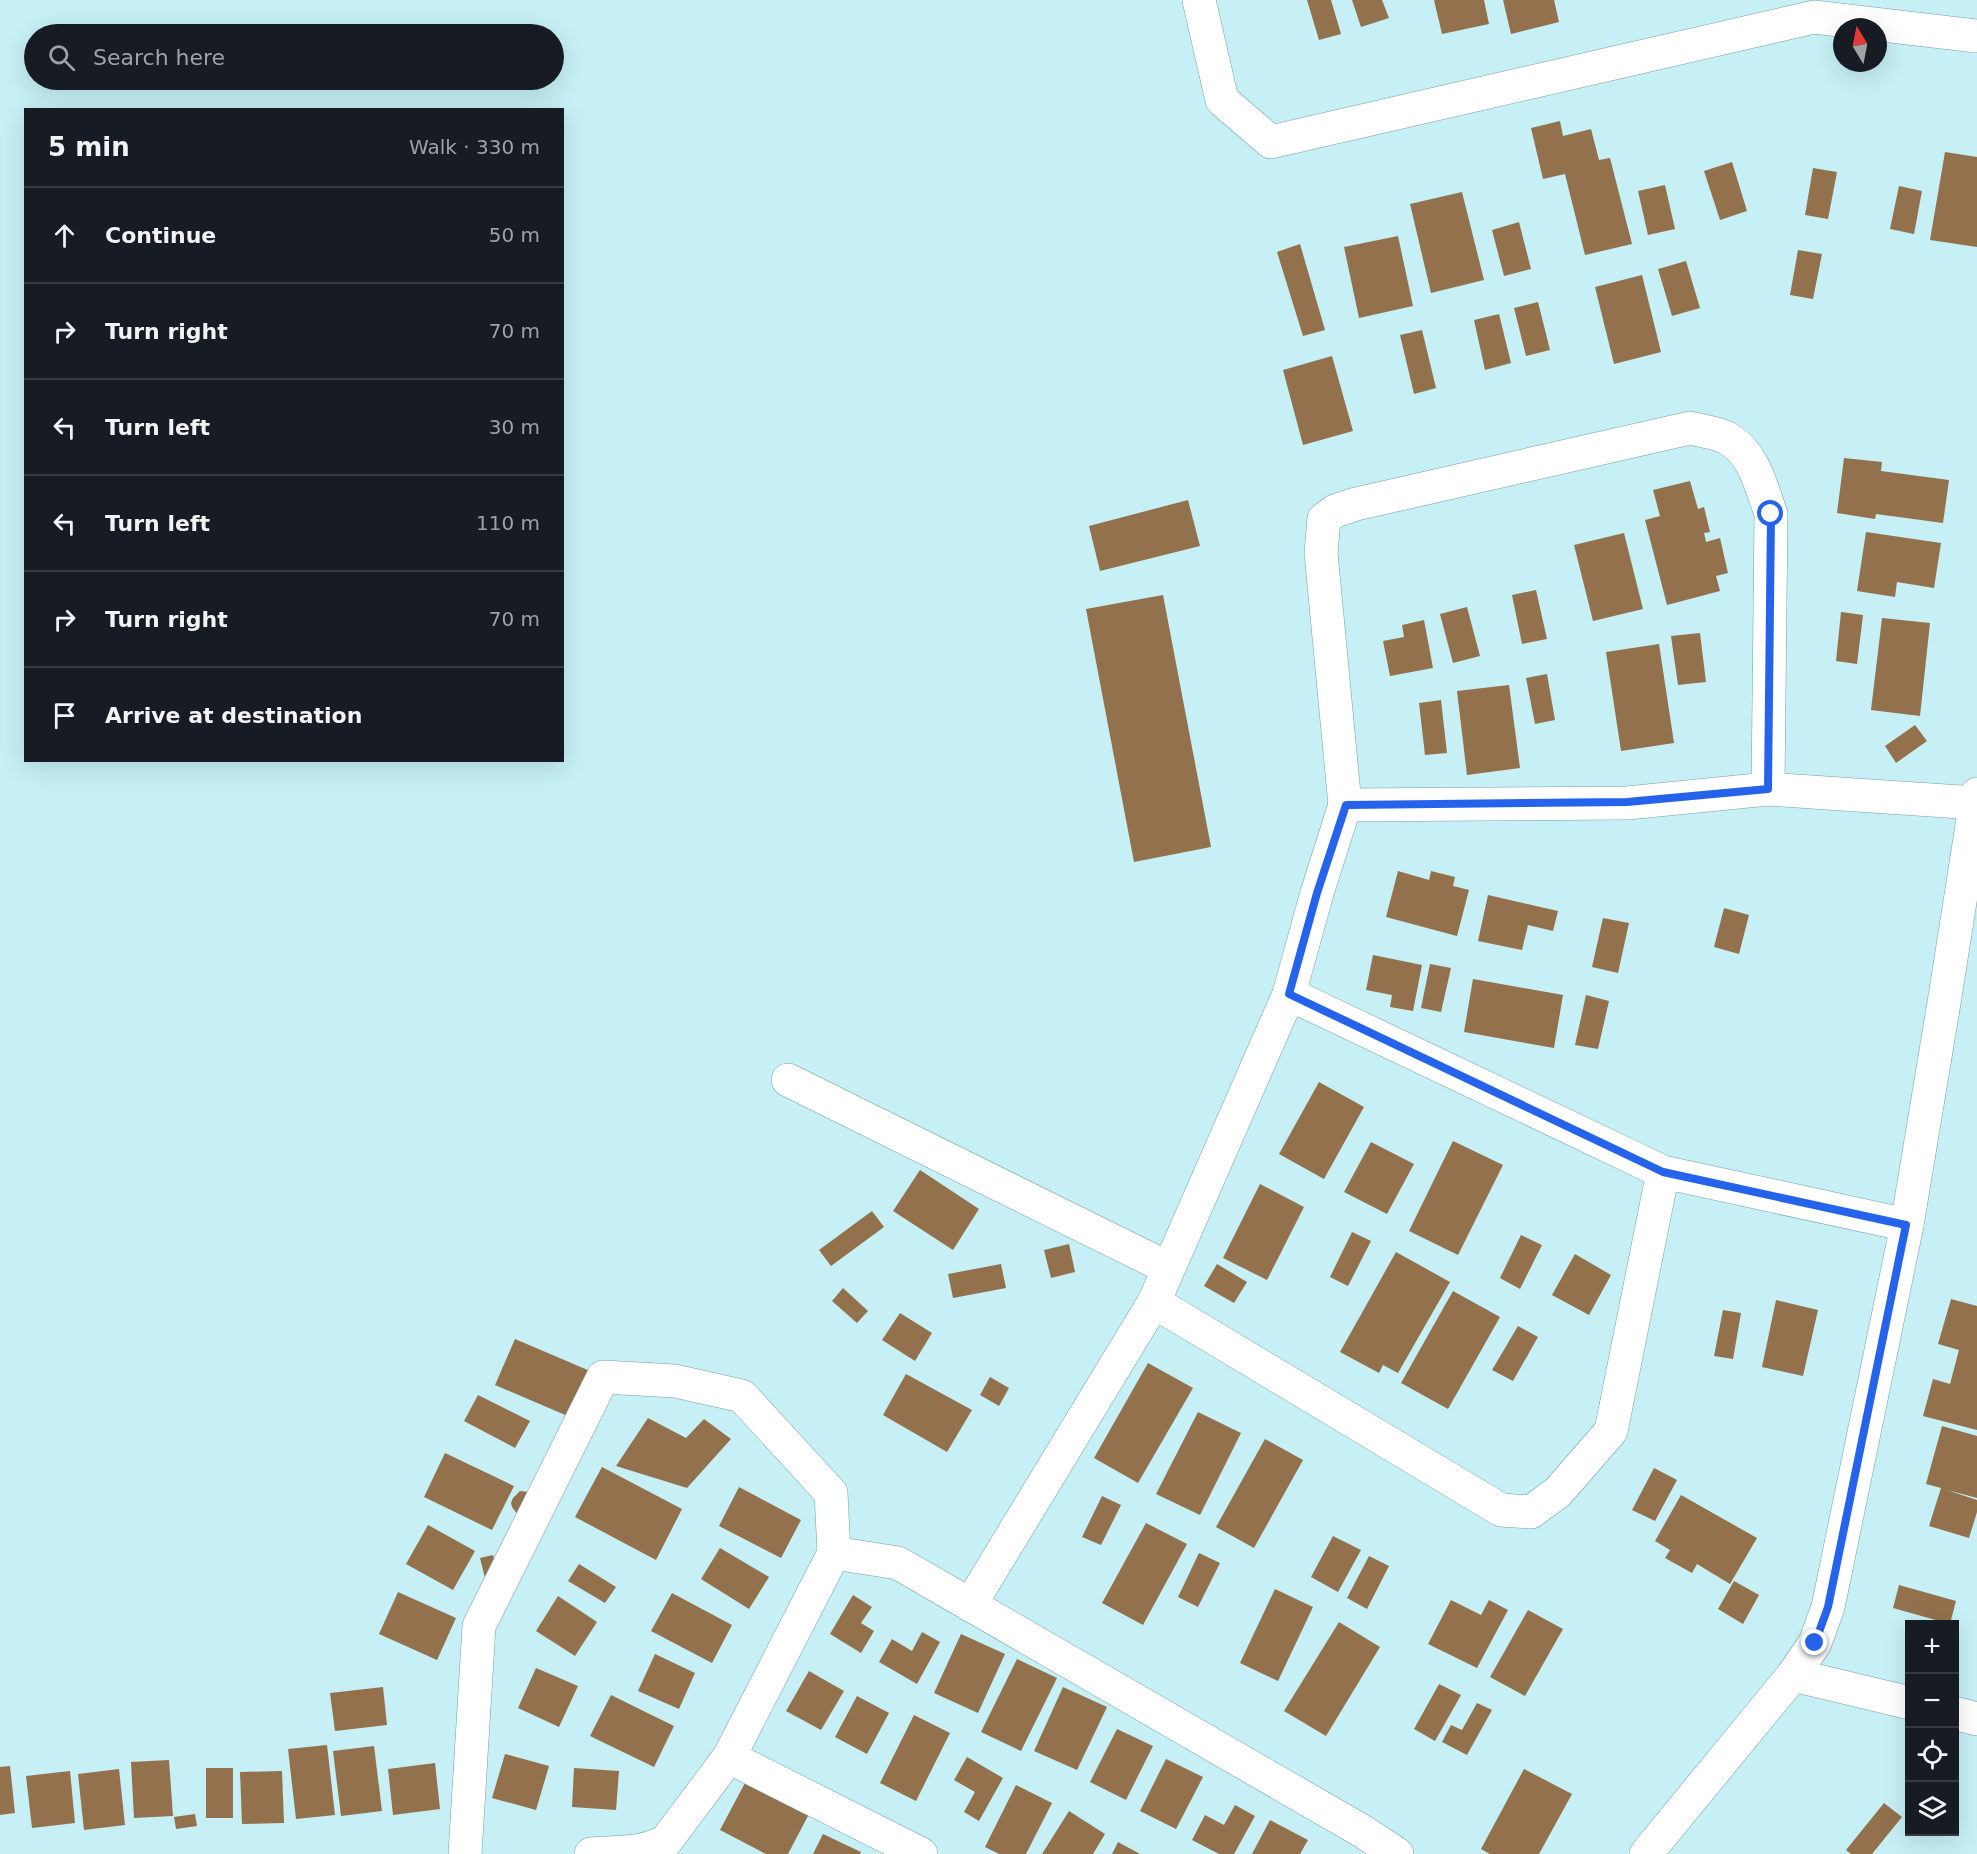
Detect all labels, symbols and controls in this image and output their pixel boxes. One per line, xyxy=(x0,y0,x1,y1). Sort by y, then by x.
north arrow xyxy=(1833,18,1887,72)
search box xyxy=(24,24,564,90)
icon: search xyxy=(45,41,78,74)
text: Search here xyxy=(93,45,225,70)
text: 5 min xyxy=(48,132,130,162)
text: Walk · 330 m xyxy=(409,135,540,159)
icon: ahead xyxy=(48,219,81,252)
text: Continue xyxy=(105,223,216,248)
text: 50 m xyxy=(489,223,540,247)
icon: right xyxy=(48,315,81,348)
text: Turn right xyxy=(105,319,228,344)
text: 70 m xyxy=(489,319,540,343)
icon: left xyxy=(48,411,81,444)
text: Turn left xyxy=(105,415,210,440)
text: 30 m xyxy=(489,415,540,439)
route start xyxy=(1757,500,1783,526)
icon: left xyxy=(48,507,81,540)
text: Turn left xyxy=(105,511,210,536)
text: 110 m xyxy=(476,511,540,535)
icon: right xyxy=(48,603,81,636)
text: Turn right xyxy=(105,607,228,632)
text: 70 m xyxy=(489,607,540,631)
icon: arrive xyxy=(48,699,81,732)
text: Arrive at destination xyxy=(105,703,362,728)
map controls xyxy=(1905,1620,1959,1836)
button: + xyxy=(1905,1620,1959,1674)
route end xyxy=(1801,1629,1827,1655)
button: − xyxy=(1905,1674,1959,1728)
button: locate xyxy=(1905,1728,1959,1782)
button: layers xyxy=(1905,1782,1959,1836)

